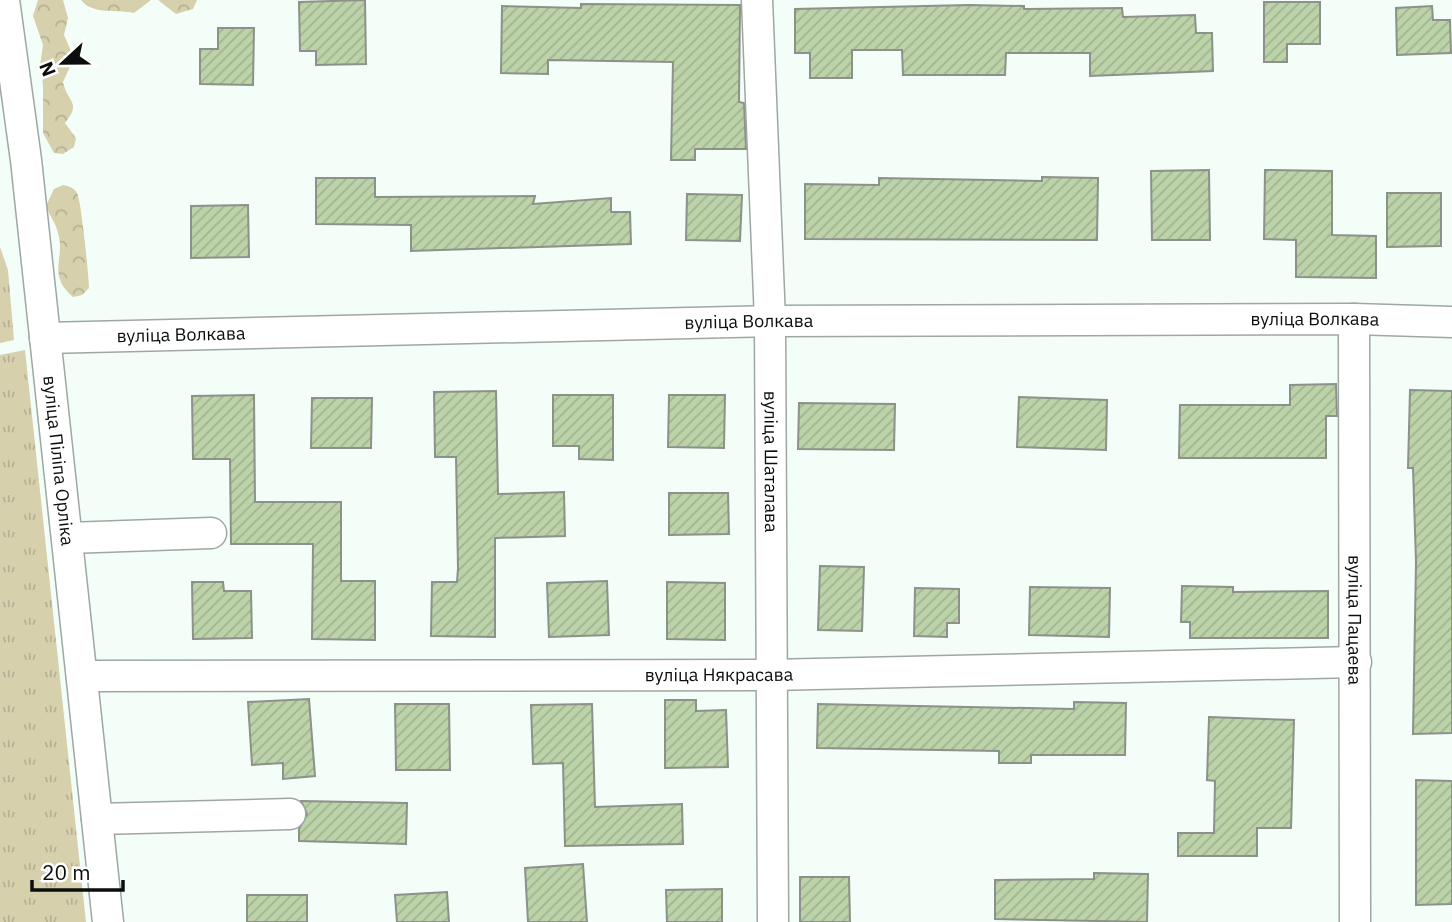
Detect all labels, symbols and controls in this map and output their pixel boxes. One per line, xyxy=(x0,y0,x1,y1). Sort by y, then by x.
north arrow xyxy=(28,28,98,98)
text: N xyxy=(34,58,61,80)
street label: вуліца Волкава xyxy=(1250,307,1380,331)
street label: вуліца Волкава xyxy=(684,309,814,334)
street label: вуліца Волкава xyxy=(116,321,246,347)
street label: вуліца Піліпа Орліка xyxy=(38,374,79,547)
street label: вуліца Шаталава xyxy=(759,391,783,533)
street label: вуліца Пацаева xyxy=(1343,555,1367,685)
street label: вуліца Някрасава xyxy=(645,662,794,686)
scale bar xyxy=(32,848,122,892)
text: 20 m xyxy=(42,858,91,886)

